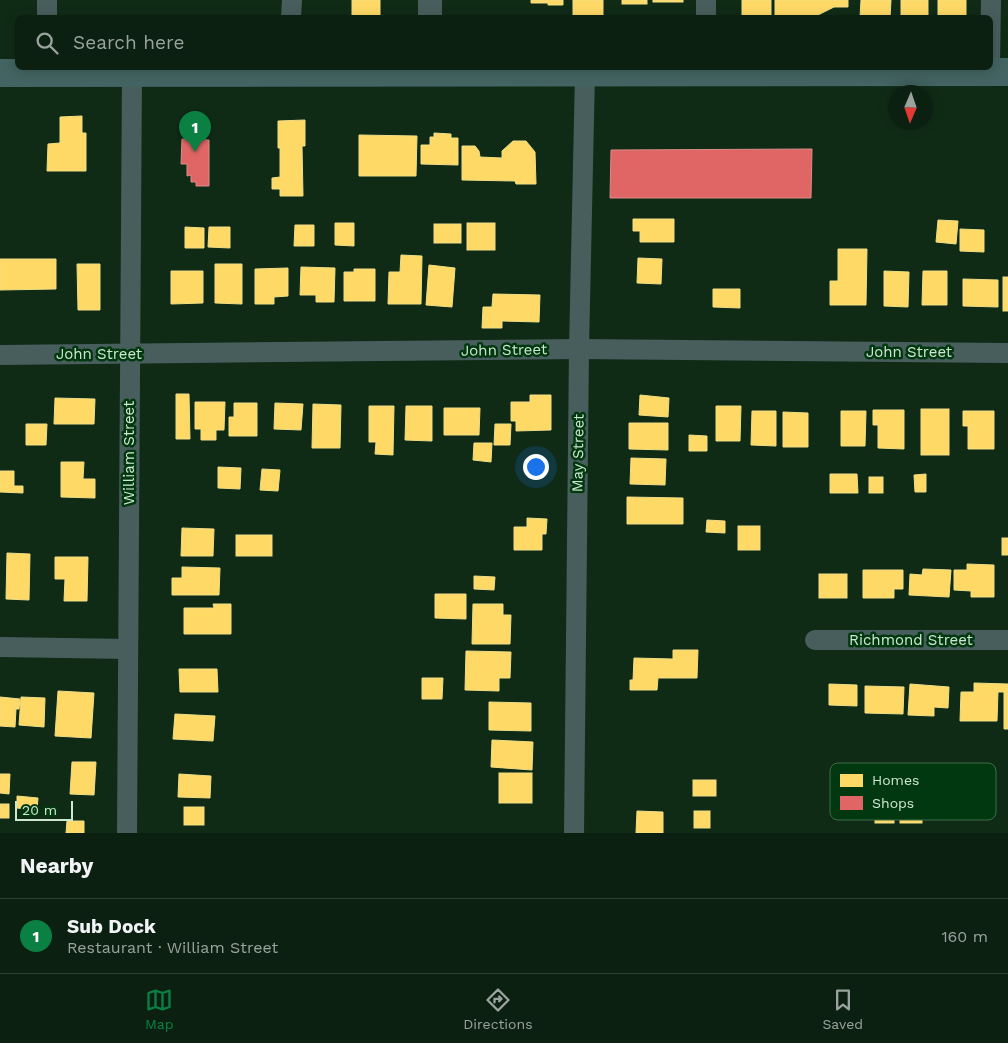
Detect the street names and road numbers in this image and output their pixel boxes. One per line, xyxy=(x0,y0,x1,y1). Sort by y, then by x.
street label: John Street xyxy=(461,340,548,360)
street label: John Street xyxy=(866,343,953,361)
street label: John Street xyxy=(56,345,143,363)
street label: William Street xyxy=(120,400,138,505)
street label: May Street xyxy=(568,413,588,492)
street label: Richmond Street xyxy=(849,631,974,649)

